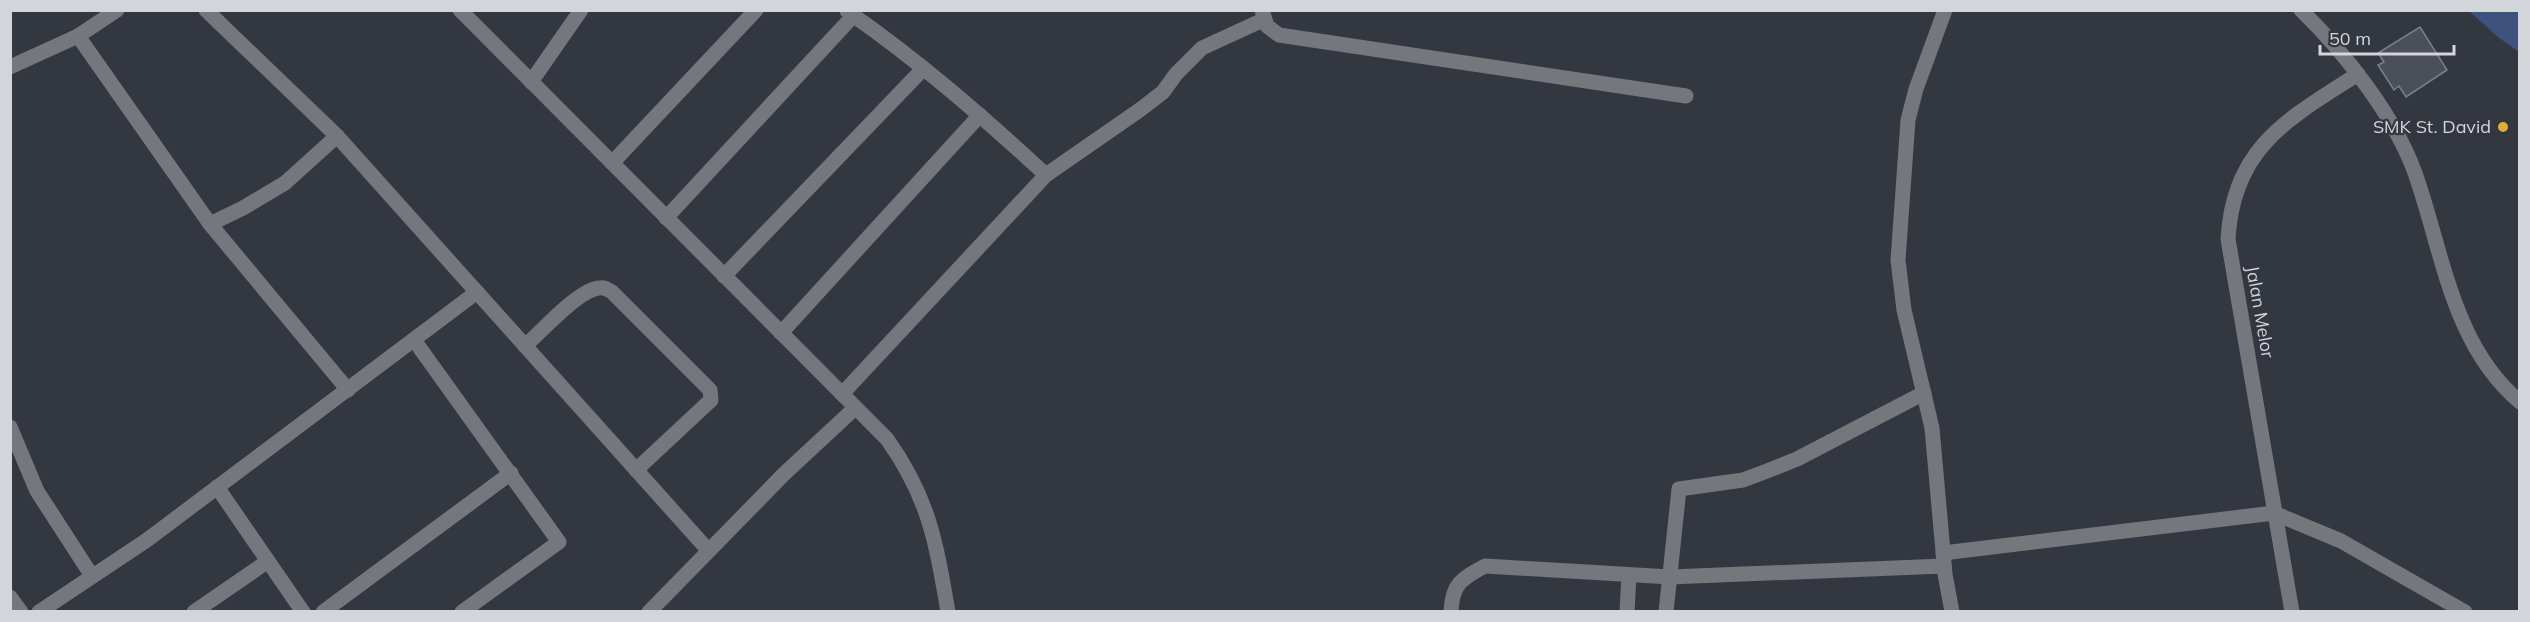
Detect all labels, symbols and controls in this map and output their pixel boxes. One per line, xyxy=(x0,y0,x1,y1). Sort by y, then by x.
scale bar xyxy=(2320,18,2454,56)
text: 50 m xyxy=(2329,27,2371,50)
place label: SMK St. David xyxy=(2373,115,2491,138)
marker: SMK St. David xyxy=(2496,120,2510,134)
street label: Jalan Melor xyxy=(2241,264,2280,360)

